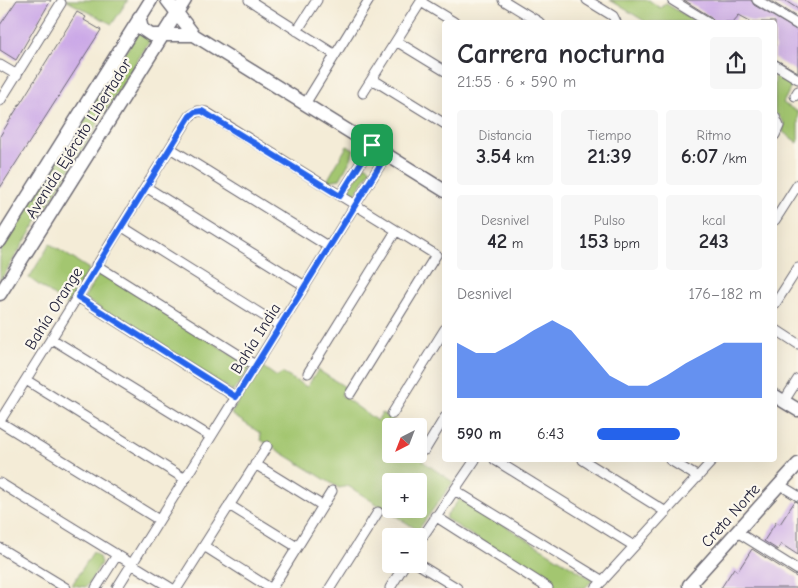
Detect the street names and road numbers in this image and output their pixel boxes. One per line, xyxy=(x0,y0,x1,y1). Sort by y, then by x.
street label: Avenida Ejército Libertador xyxy=(22,55,136,222)
street label: Bahía Orange xyxy=(21,264,86,353)
street label: Bahía India xyxy=(227,300,285,377)
street label: Creta Norte xyxy=(698,480,764,551)

